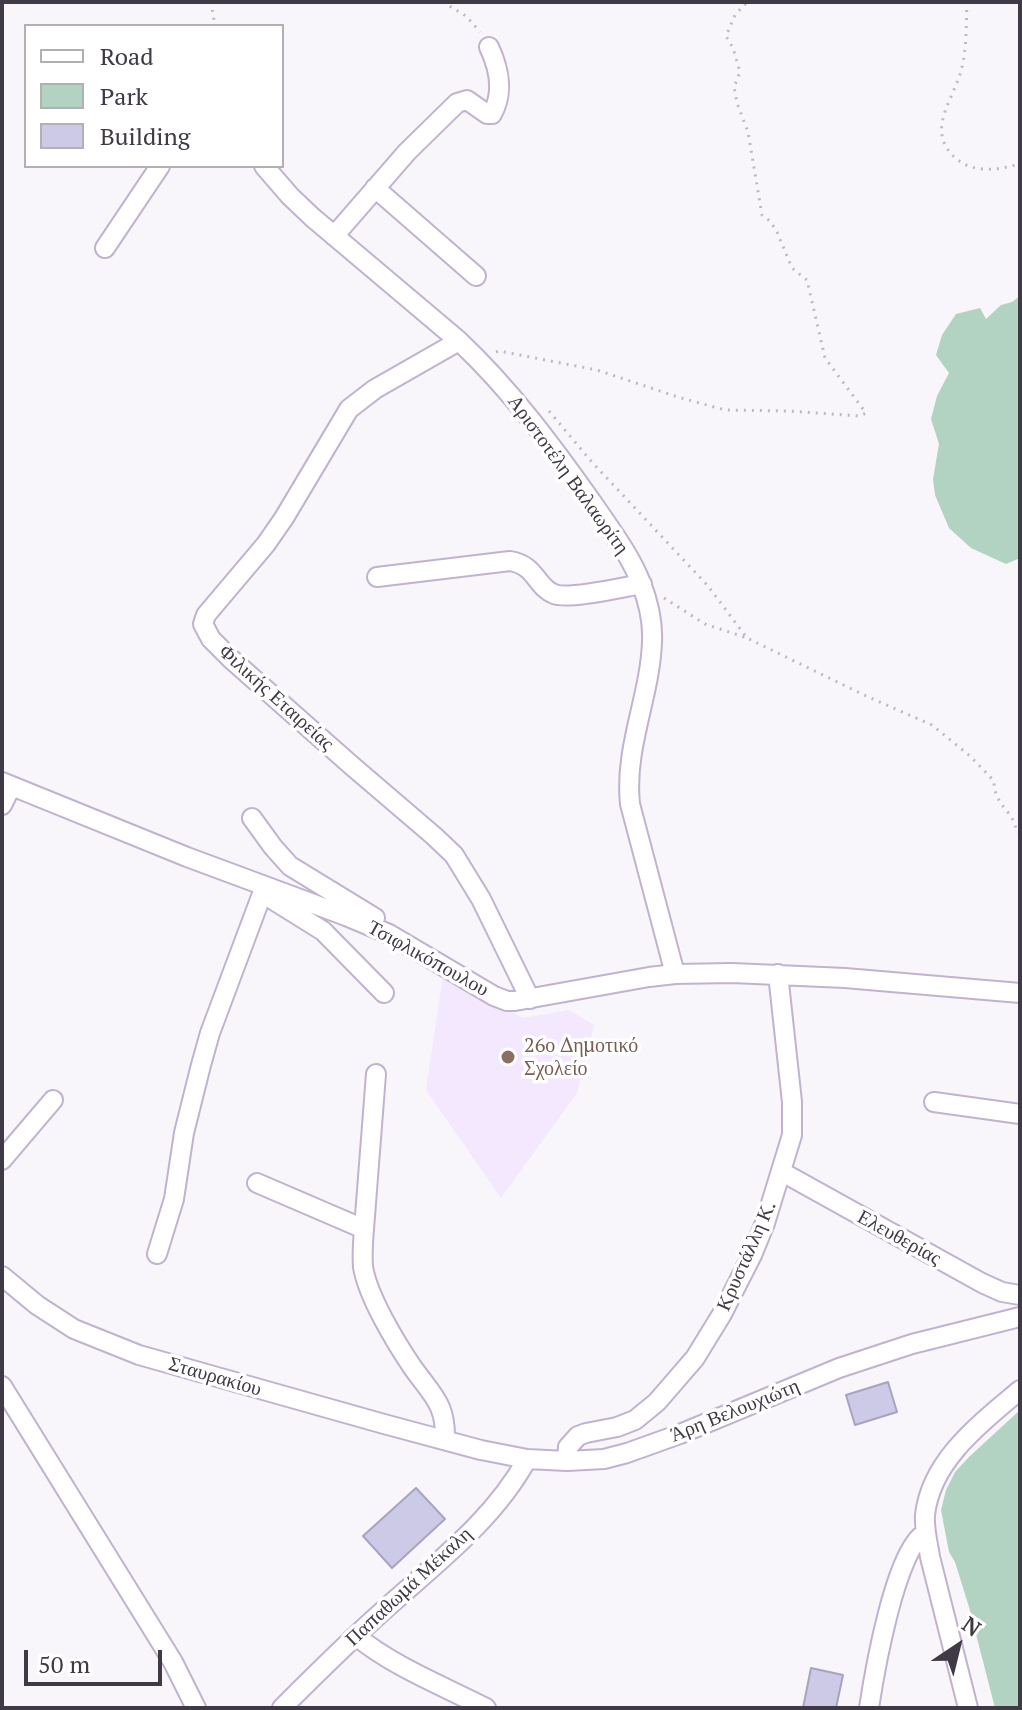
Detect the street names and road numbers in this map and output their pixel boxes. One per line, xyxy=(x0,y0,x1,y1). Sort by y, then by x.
street label: Αριστοτέλη Βαλαωρίτη xyxy=(502,391,634,559)
street label: Φιλικής Εταιρείας xyxy=(214,640,338,756)
street label: Τσιφλικόπουλου xyxy=(363,916,493,1002)
street label: Κρυστάλλη Κ. xyxy=(712,1197,782,1315)
street label: Ελευθερίας xyxy=(853,1205,945,1271)
street label: Σταυρακίου xyxy=(166,1352,264,1402)
street label: Άρη Βελουχιώτη xyxy=(667,1374,803,1448)
street label: Παπαθωμά Μέκαλη xyxy=(341,1522,477,1652)

